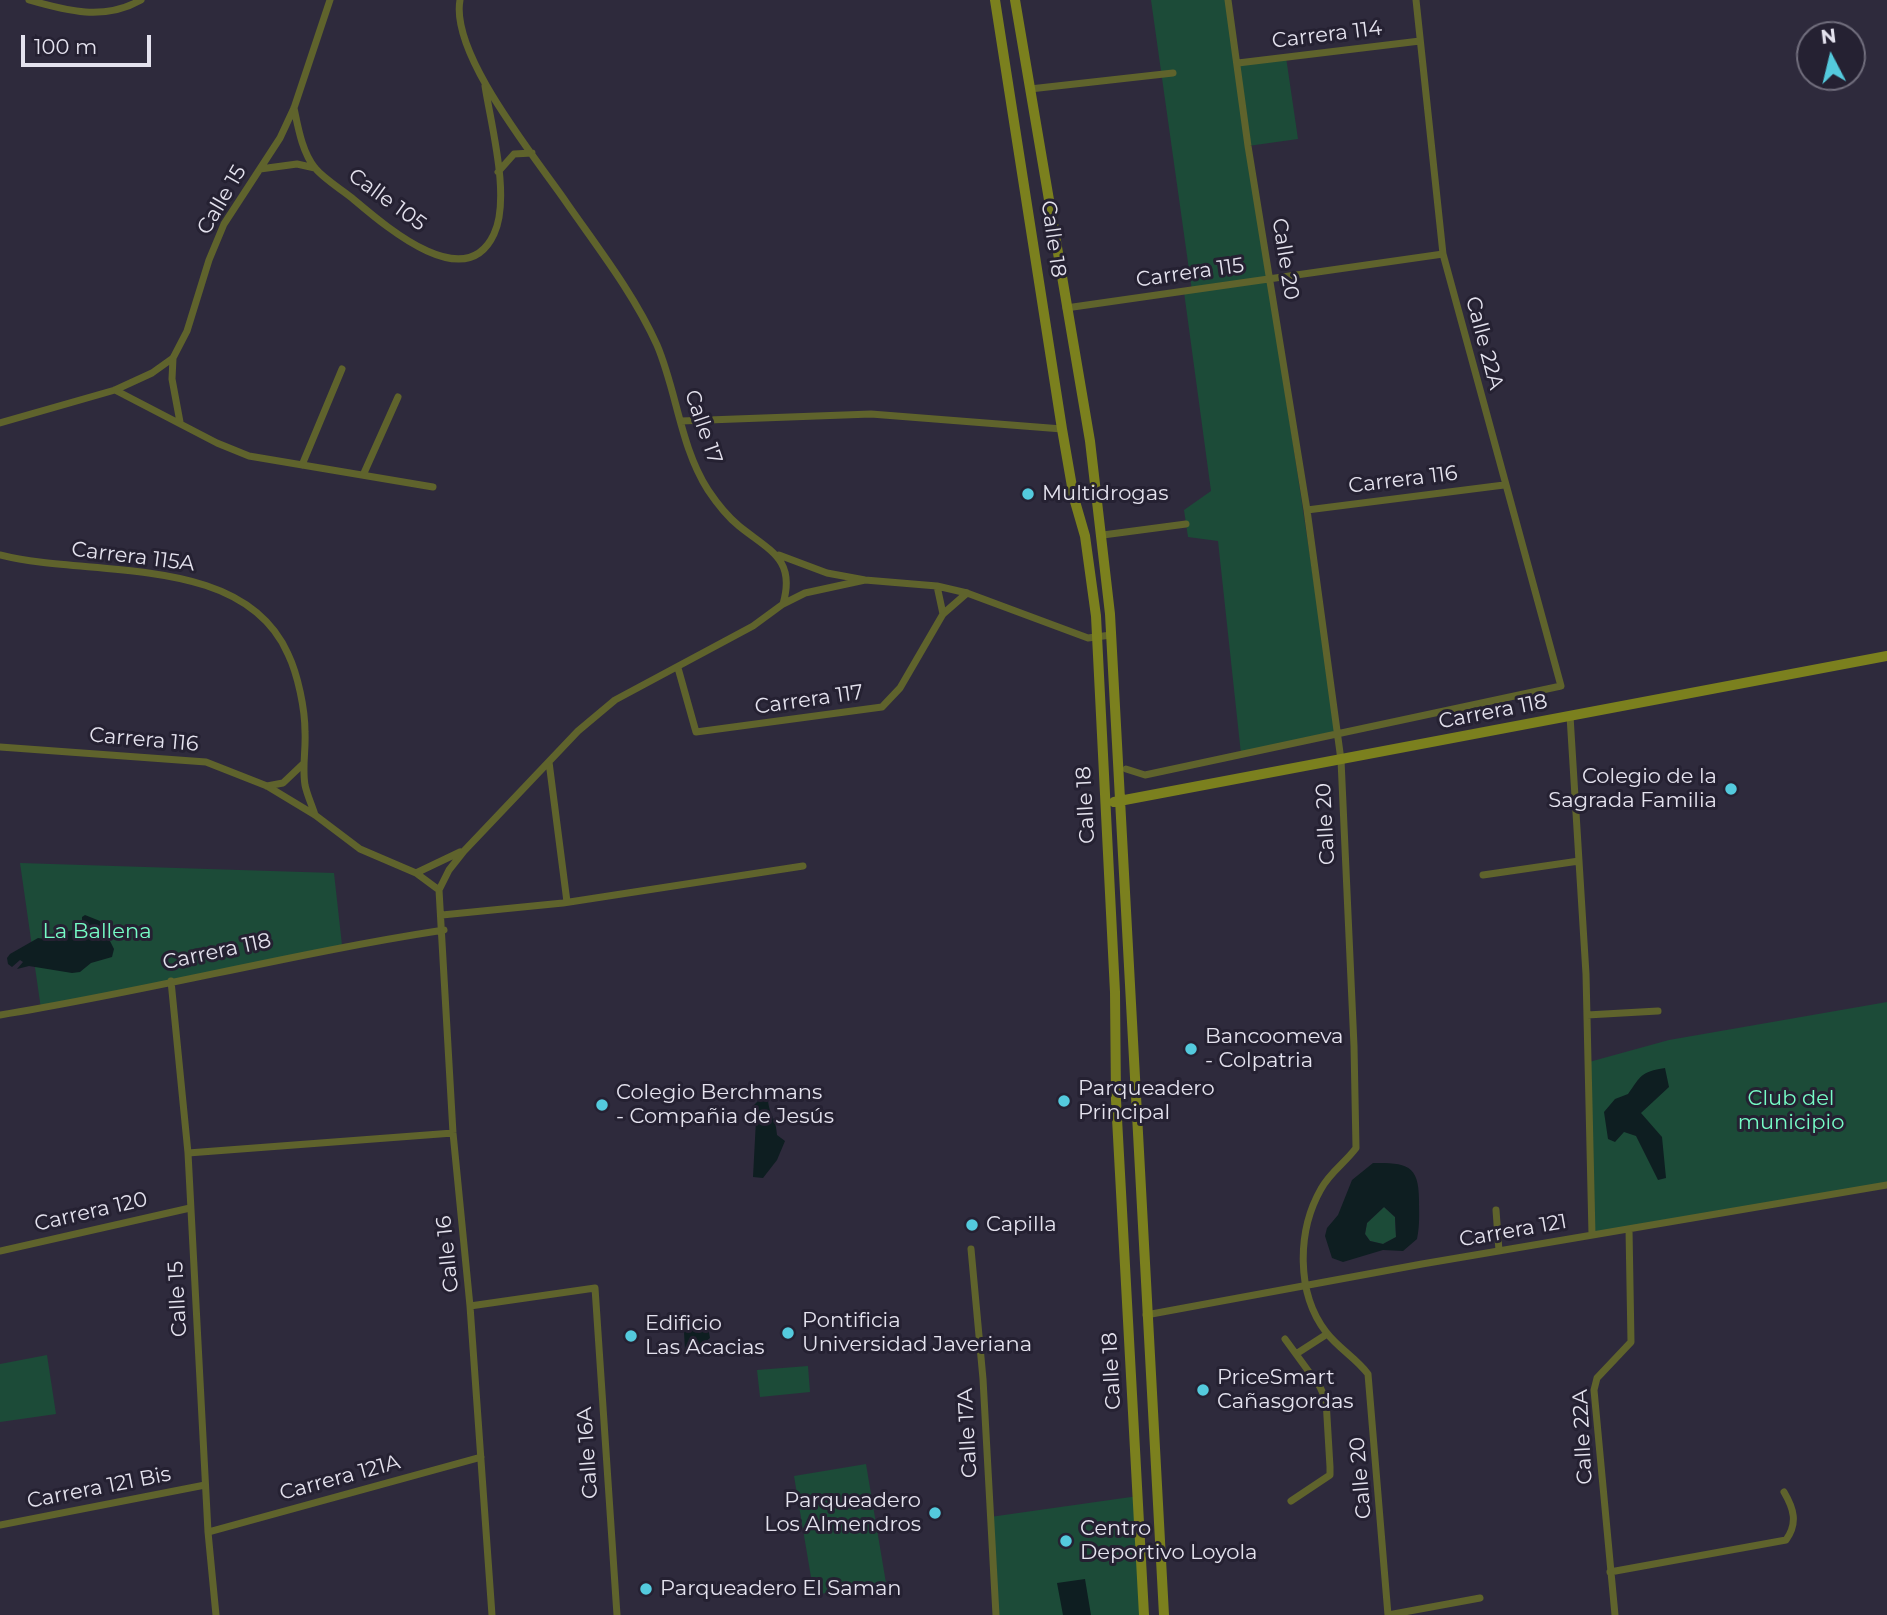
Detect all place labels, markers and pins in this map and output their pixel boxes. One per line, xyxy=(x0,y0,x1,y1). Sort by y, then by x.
place label: Multidrogas xyxy=(1042,481,1168,507)
marker: Multidrogas xyxy=(1020,486,1036,502)
place label: Colegio de la Sagrada Familia xyxy=(1548,764,1717,814)
marker: Colegio de la Sagrada Familia xyxy=(1723,781,1739,797)
place label: Bancoomeva - Colpatria xyxy=(1205,1024,1344,1074)
marker: Bancoomeva - Colpatria xyxy=(1183,1041,1199,1057)
place label: Parqueadero Principal xyxy=(1078,1076,1215,1126)
place label: Colegio Berchmans - Compañia de Jesús xyxy=(616,1080,834,1130)
marker: Parqueadero Principal xyxy=(1056,1093,1072,1109)
marker: Colegio Berchmans - Compañia de Jesús xyxy=(594,1097,610,1113)
place label: Capilla xyxy=(986,1212,1057,1238)
marker: Capilla xyxy=(964,1217,980,1233)
place label: Pontificia Universidad Javeriana xyxy=(802,1308,1032,1358)
place label: Edificio Las Acacias xyxy=(645,1311,765,1361)
marker: Pontificia Universidad Javeriana xyxy=(780,1325,796,1341)
marker: Edificio Las Acacias xyxy=(623,1328,639,1344)
place label: PriceSmart Cañasgordas xyxy=(1217,1365,1354,1415)
marker: PriceSmart Cañasgordas xyxy=(1195,1382,1211,1398)
place label: Parqueadero Los Almendros xyxy=(764,1488,921,1538)
marker: Parqueadero Los Almendros xyxy=(927,1505,943,1521)
place label: Centro Deportivo Loyola xyxy=(1080,1516,1257,1566)
marker: Centro Deportivo Loyola xyxy=(1058,1533,1074,1549)
place label: Parqueadero El Saman xyxy=(660,1576,902,1602)
marker: Parqueadero El Saman xyxy=(638,1581,654,1597)

